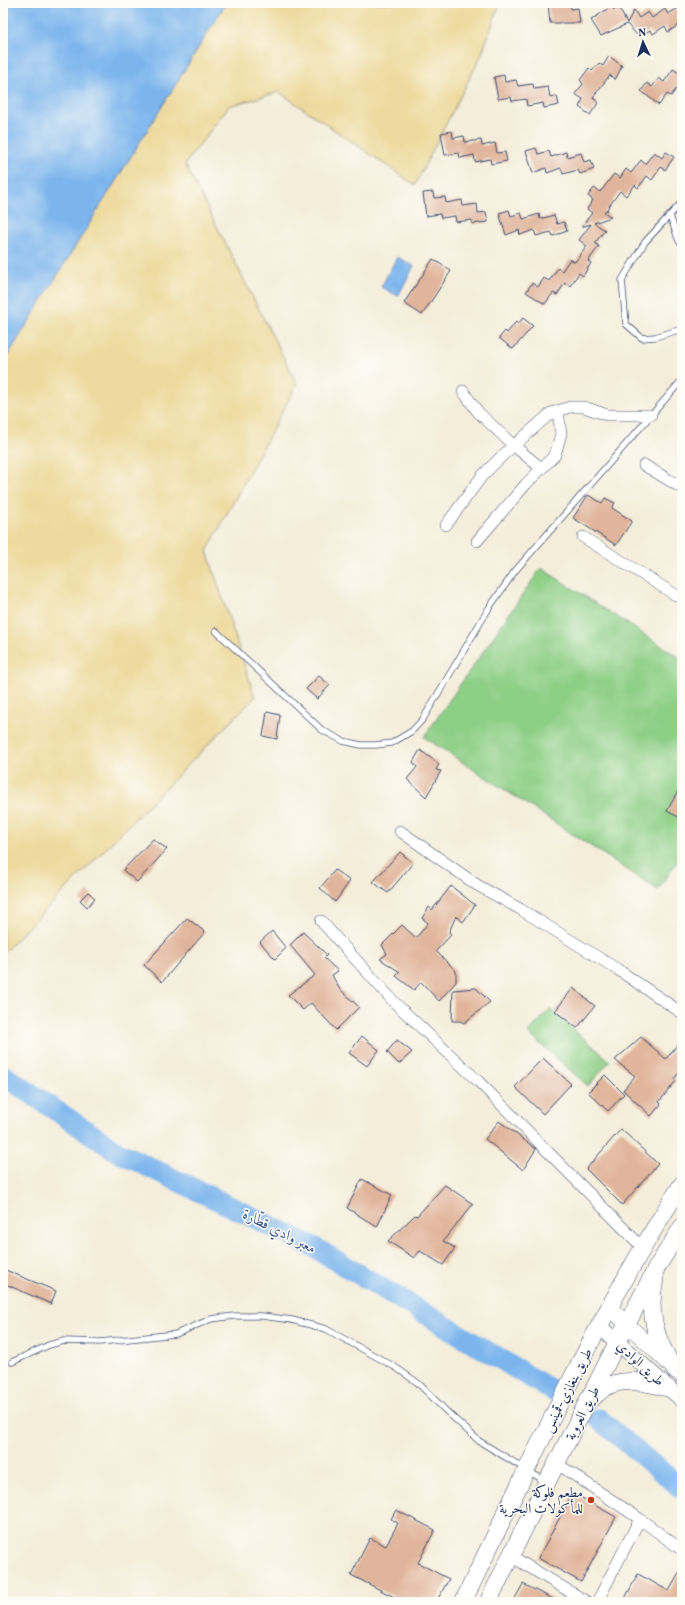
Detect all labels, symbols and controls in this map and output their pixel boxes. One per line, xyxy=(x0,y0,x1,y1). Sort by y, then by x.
north arrow xyxy=(623,22,663,62)
text: N xyxy=(638,26,647,41)
water label: معبر وادي قطّارة xyxy=(238,1203,321,1260)
street label: طريق الوادي xyxy=(611,1337,668,1392)
street label: طريق بنغازي-قمينس xyxy=(539,1345,599,1436)
street label: طريق العروبة xyxy=(562,1383,605,1444)
place label: مطعم فلوكة للمأكولات البحرية xyxy=(499,1484,583,1519)
marker: مطعم فلوكة للمأكولات البحرية xyxy=(586,1495,596,1505)

